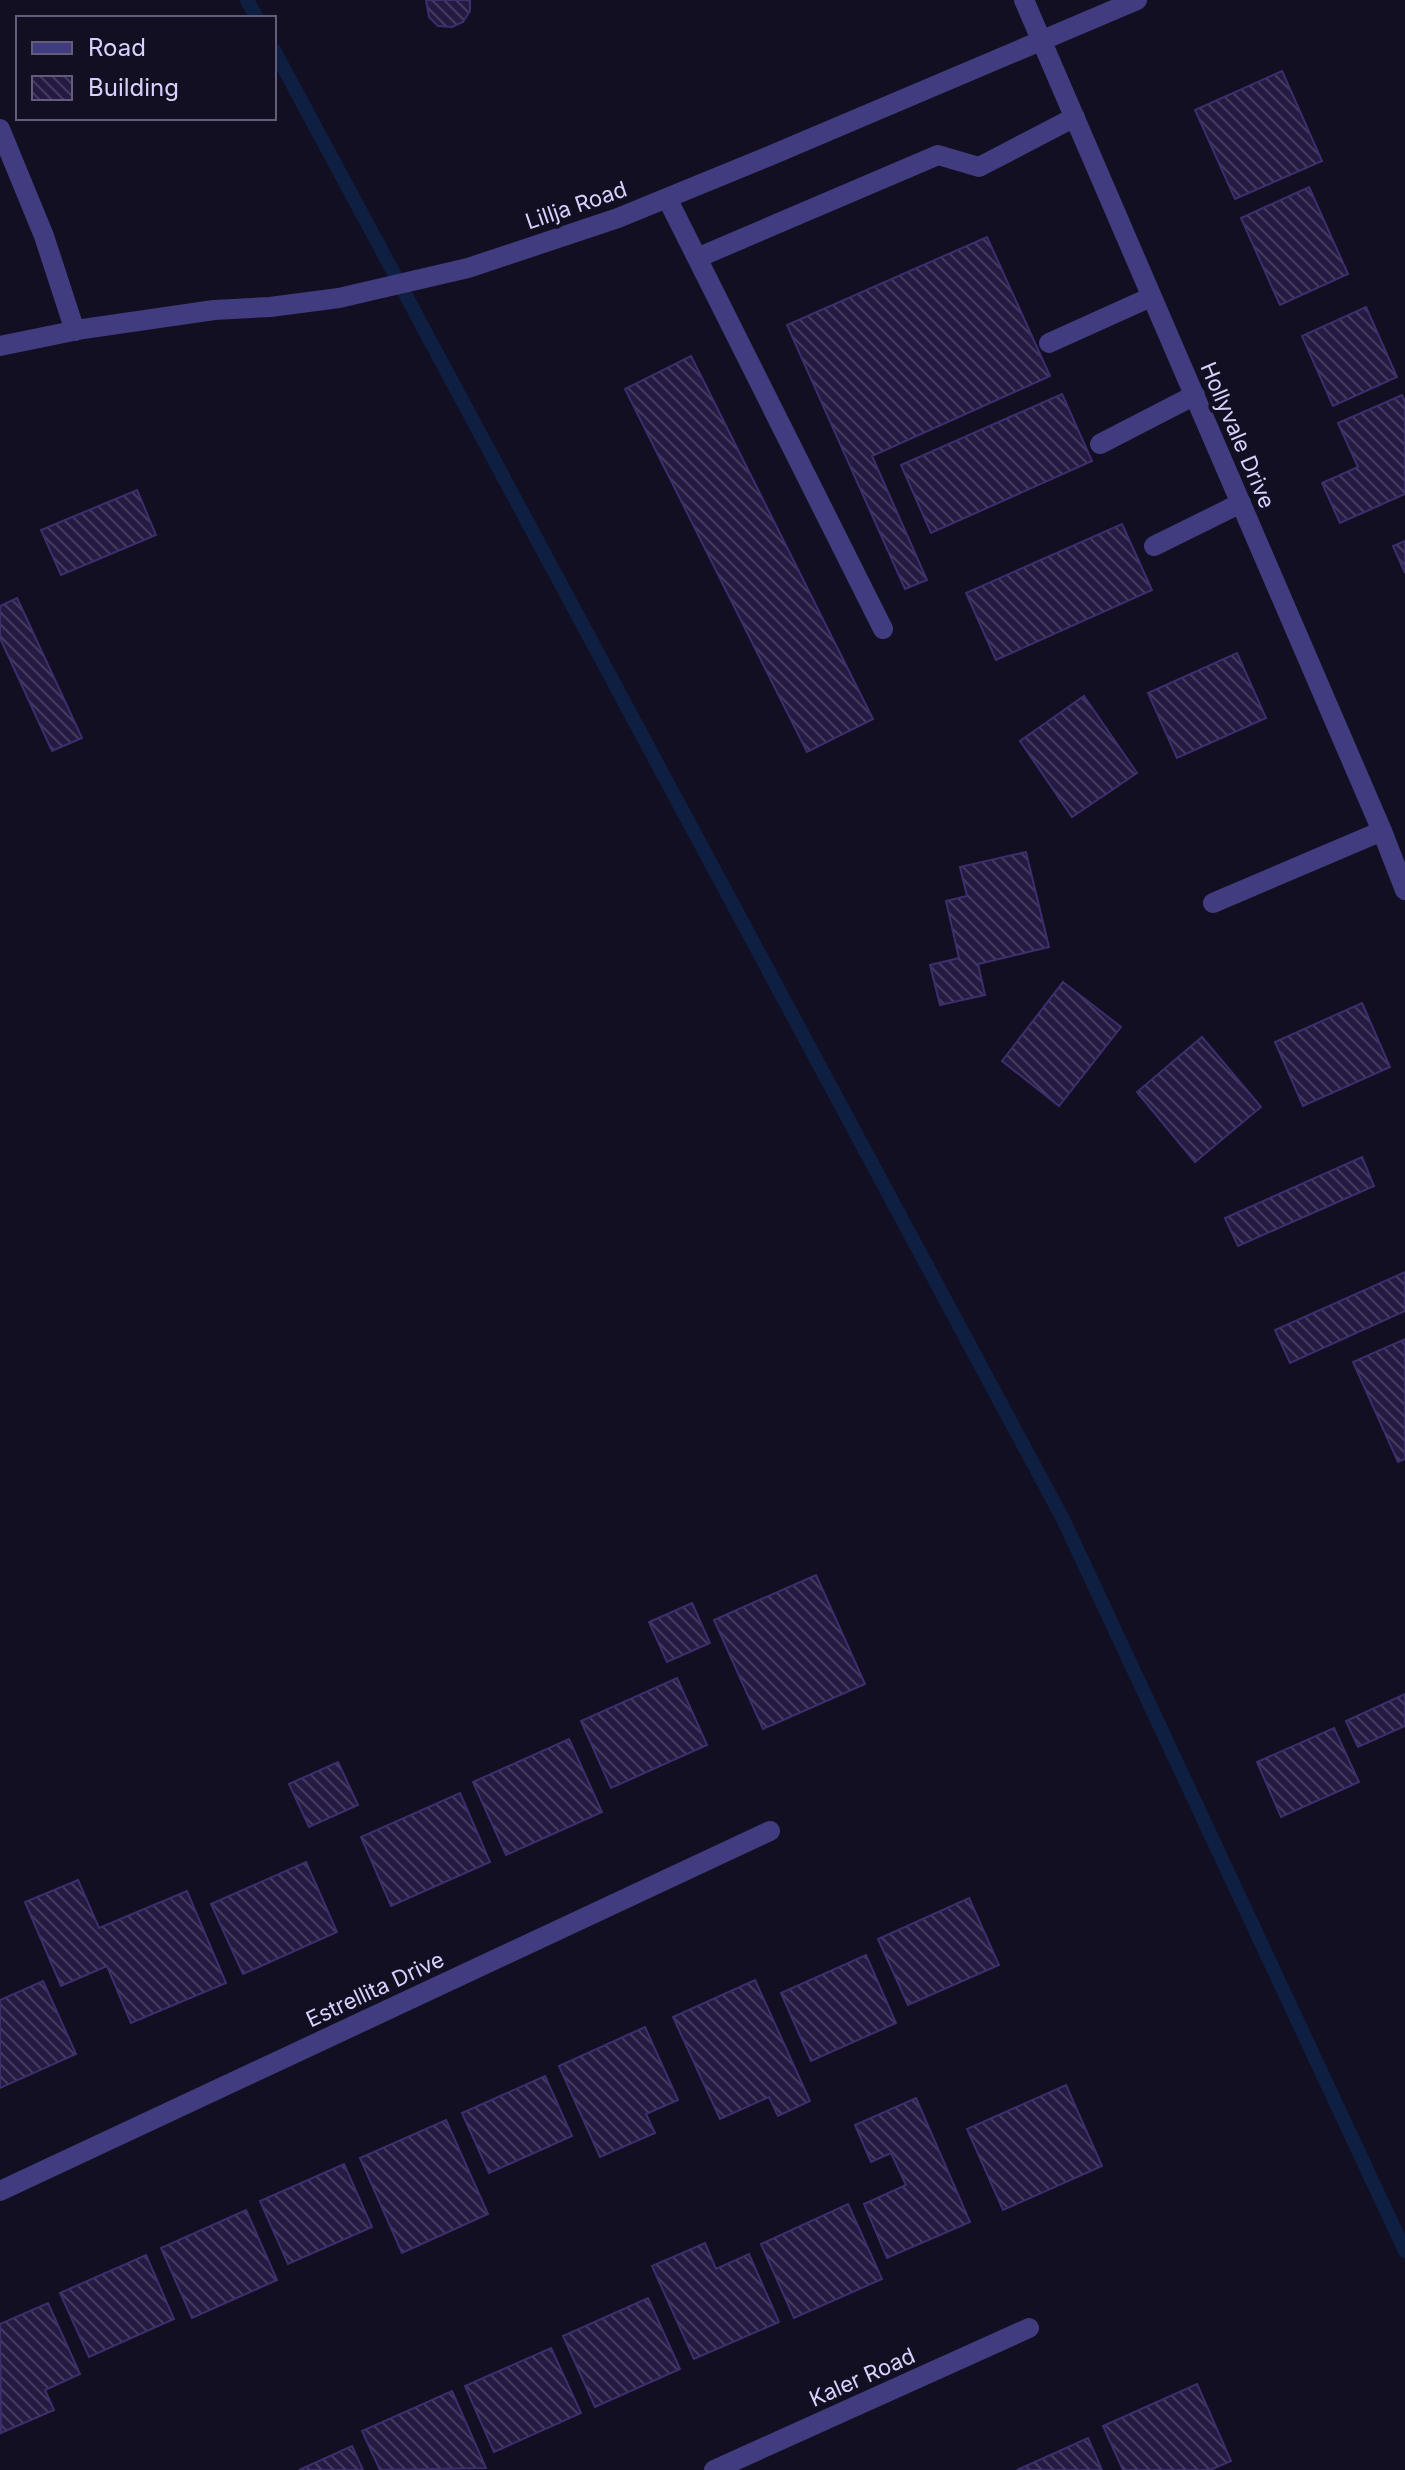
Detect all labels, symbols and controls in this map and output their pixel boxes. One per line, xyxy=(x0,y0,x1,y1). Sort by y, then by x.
legend xyxy=(16,16,276,120)
text: Road xyxy=(88,33,146,62)
text: Building xyxy=(88,73,179,102)
street label: Lillja Road xyxy=(522,176,630,234)
street label: Hollyvale Drive xyxy=(1196,358,1280,512)
street label: Estrellita Drive xyxy=(302,1946,448,2032)
street label: Kaler Road xyxy=(805,2342,919,2412)

